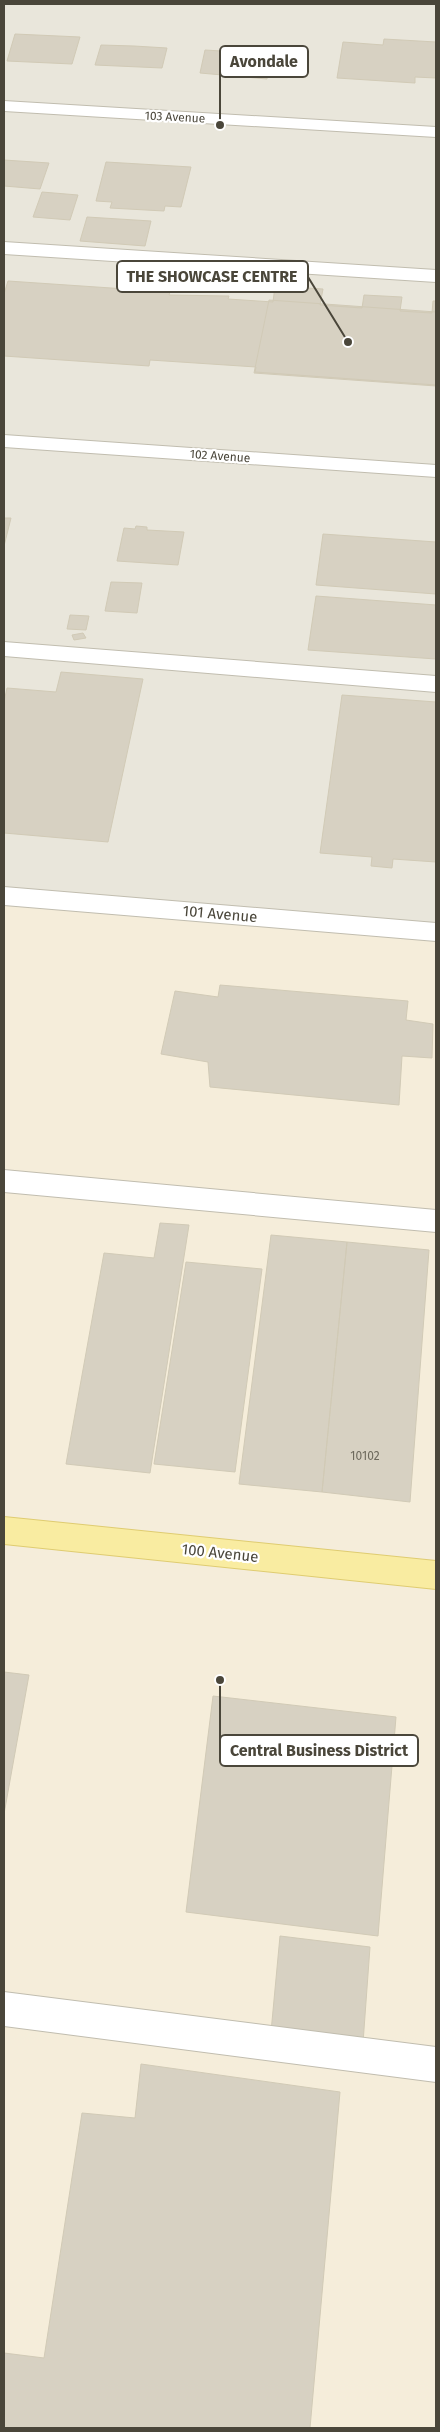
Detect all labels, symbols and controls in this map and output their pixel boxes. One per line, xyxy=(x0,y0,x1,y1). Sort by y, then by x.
callout: Avondale xyxy=(220,46,308,77)
text: Avondale xyxy=(229,52,298,71)
street label: 103 Avenue xyxy=(144,108,206,126)
callout: THE SHOWCASE CENTRE xyxy=(117,261,308,292)
text: THE SHOWCASE CENTRE xyxy=(126,267,298,286)
street label: 102 Avenue xyxy=(189,447,251,465)
street label: 101 Avenue xyxy=(182,902,258,926)
house number: 10102 xyxy=(350,1449,380,1463)
street label: 100 Avenue xyxy=(181,1540,259,1566)
callout: Central Business District xyxy=(220,1735,418,1766)
text: Central Business District xyxy=(230,1741,409,1760)

